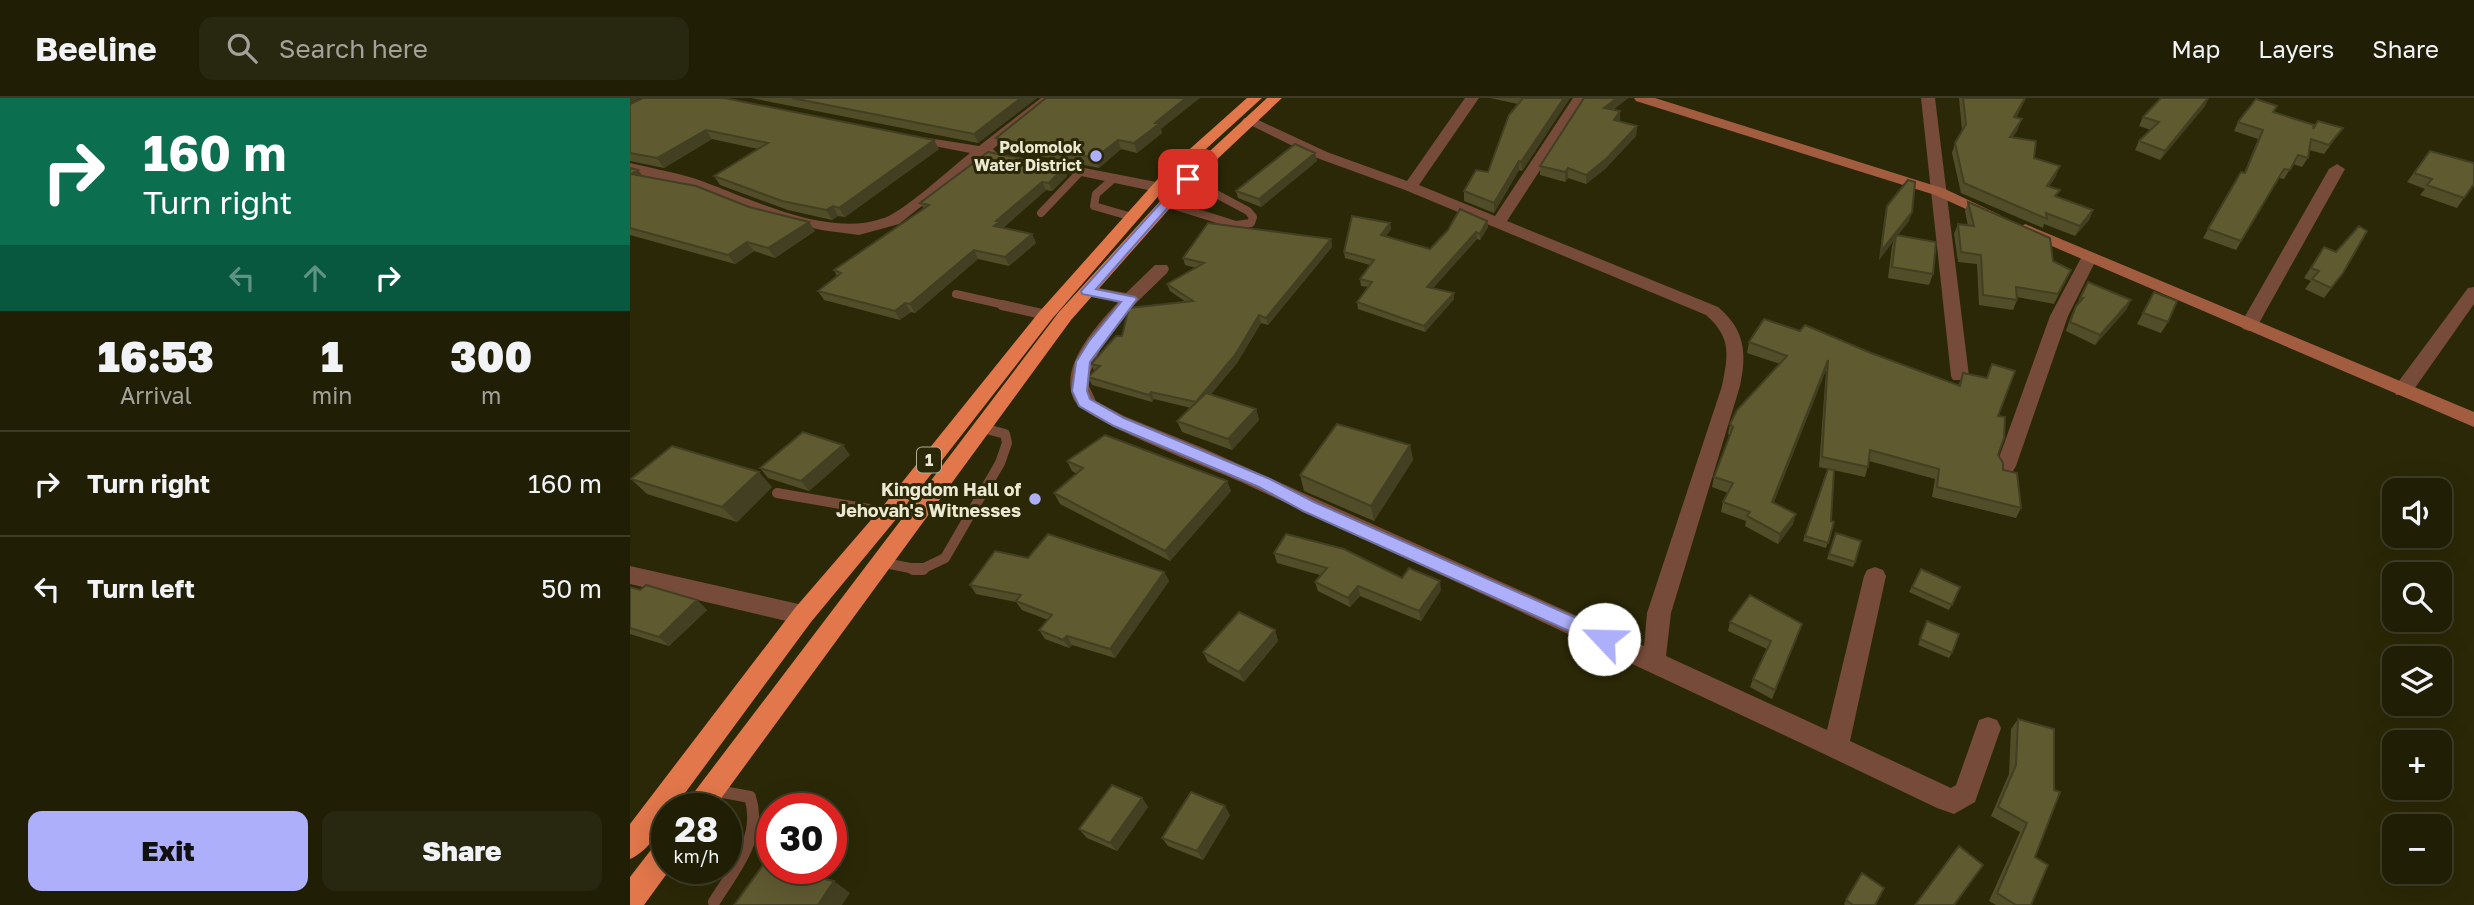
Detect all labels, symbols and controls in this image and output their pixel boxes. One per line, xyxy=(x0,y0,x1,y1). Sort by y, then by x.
search box xyxy=(199,17,689,80)
text: Beeline xyxy=(35,29,157,68)
icon: search xyxy=(223,29,261,67)
text: Search here xyxy=(279,33,428,64)
text: Map xyxy=(2171,34,2220,63)
text: Layers xyxy=(2258,34,2334,63)
text: Share xyxy=(2372,34,2439,63)
text: 160 m xyxy=(143,123,286,182)
icon: right xyxy=(28,126,119,217)
place label: Polomolok Water District xyxy=(974,137,1083,175)
marker: Polomolok Water District xyxy=(1088,148,1104,164)
pin xyxy=(1158,149,1218,209)
icon: arrive xyxy=(1169,160,1207,198)
text: Turn right xyxy=(143,183,292,221)
icon: left xyxy=(223,259,261,297)
icon: ahead xyxy=(296,259,334,297)
icon: right xyxy=(369,259,407,297)
text: 16:53 xyxy=(98,331,214,381)
text: 1 xyxy=(321,331,343,381)
text: 300 xyxy=(450,331,532,381)
text: Arrival xyxy=(120,381,192,409)
text: min xyxy=(312,381,353,409)
text: m xyxy=(481,381,501,409)
road number: 1 xyxy=(917,448,941,472)
icon: right xyxy=(28,465,66,503)
text: Turn right xyxy=(87,468,210,499)
text: 160 m xyxy=(528,468,602,499)
place label: Kingdom Hall of Jehovah's Witnesses xyxy=(836,478,1021,521)
map controls xyxy=(2382,478,2452,884)
button: sound xyxy=(2382,478,2452,548)
marker: Kingdom Hall of Jehovah's Witnesses xyxy=(1027,491,1043,507)
button: search xyxy=(2382,562,2452,632)
icon: left xyxy=(28,570,66,608)
text: Turn left xyxy=(87,573,195,604)
text: 50 m xyxy=(541,573,602,604)
position arrow xyxy=(1567,602,1641,676)
button: layers xyxy=(2382,646,2452,716)
button: + xyxy=(2382,730,2452,800)
speed limit sign: 30 xyxy=(756,793,847,884)
text: 28 xyxy=(675,808,718,850)
button: Exit xyxy=(28,811,308,891)
button: Share xyxy=(322,811,602,891)
button: − xyxy=(2382,814,2452,884)
text: km/h xyxy=(674,845,719,867)

